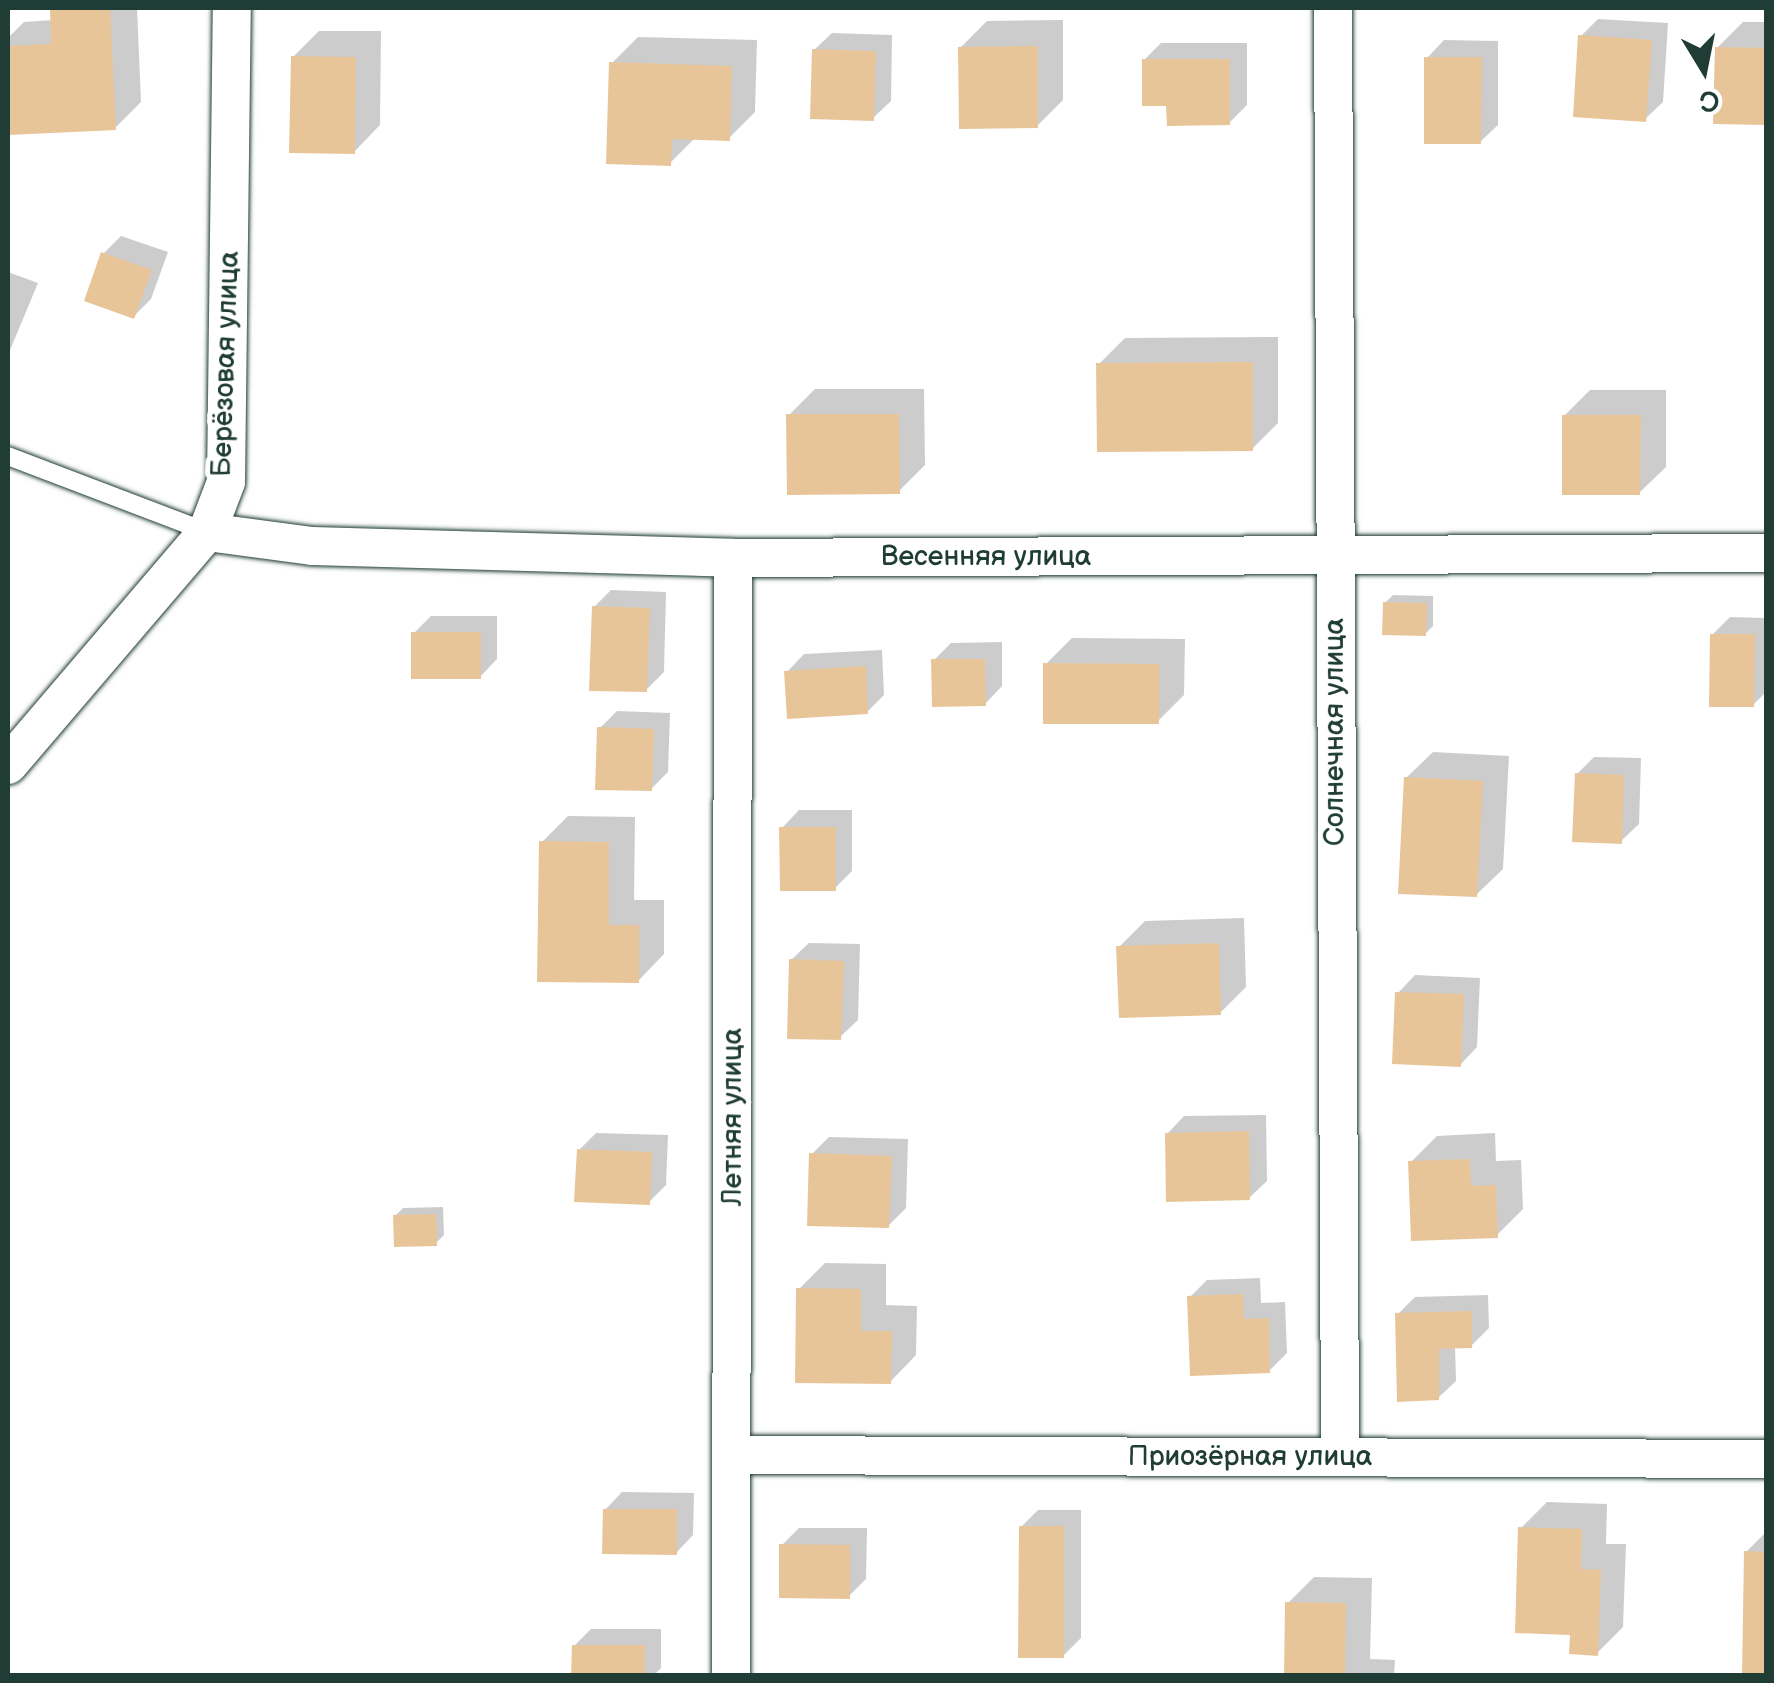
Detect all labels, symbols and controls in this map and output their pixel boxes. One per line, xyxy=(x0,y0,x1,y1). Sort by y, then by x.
north arrow xyxy=(1654,20,1754,120)
text: С xyxy=(1697,82,1722,118)
street label: Берёзовая улица xyxy=(205,250,247,478)
street label: Весенняя улица xyxy=(881,540,1091,574)
street label: Солнечная улица xyxy=(1318,618,1352,846)
street label: Летняя улица xyxy=(716,1028,750,1206)
street label: Приозёрная улица xyxy=(1128,1440,1372,1474)

